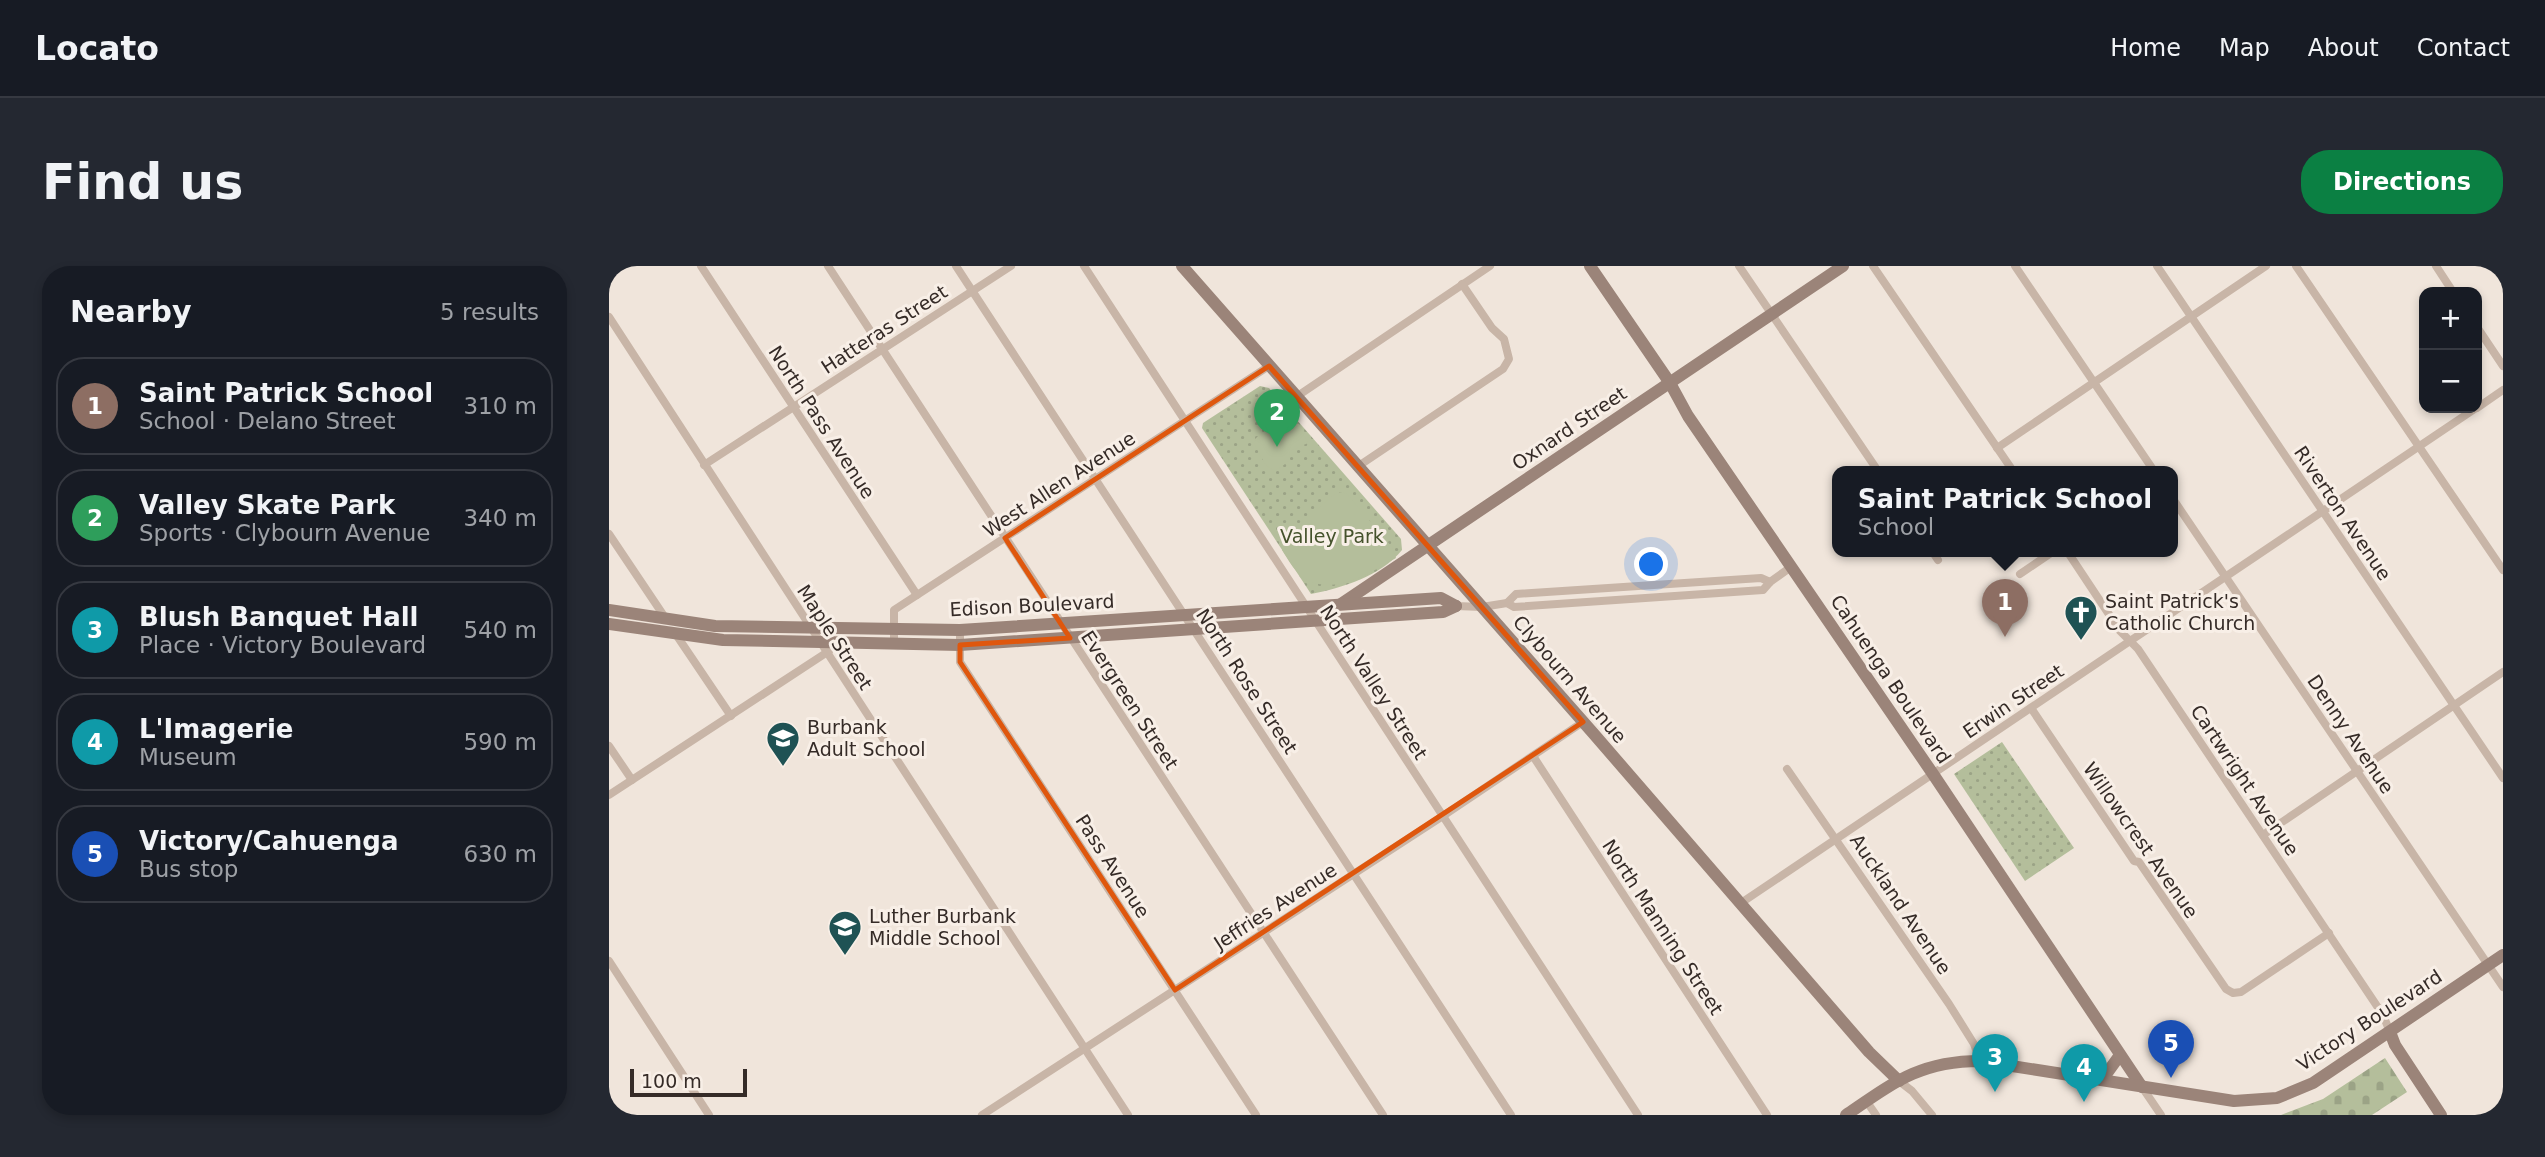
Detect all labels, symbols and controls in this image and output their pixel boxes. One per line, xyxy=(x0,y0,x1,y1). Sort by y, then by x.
text: Locato xyxy=(35,29,159,68)
text: Home xyxy=(2110,34,2181,62)
text: Map xyxy=(2219,34,2270,62)
text: About xyxy=(2308,34,2379,62)
text: Contact xyxy=(2417,34,2510,62)
button: Directions xyxy=(2301,150,2503,214)
text: Find us xyxy=(42,154,243,211)
street label: Hatteras Street xyxy=(817,280,951,378)
map controls xyxy=(2419,287,2482,413)
button: + xyxy=(2419,287,2482,350)
text: Nearby xyxy=(70,294,192,329)
text: 5 results xyxy=(440,299,539,325)
street label: North Pass Avenue xyxy=(764,341,880,503)
button: − xyxy=(2419,350,2482,413)
text: Saint Patrick School xyxy=(139,378,433,408)
street label: Oxnard Street xyxy=(1508,382,1630,474)
pin: 2 xyxy=(1254,389,1300,447)
text: 1 xyxy=(87,393,103,419)
text: 310 m xyxy=(463,393,537,419)
text: School · Delano Street xyxy=(139,408,395,434)
street label: West Allen Avenue xyxy=(979,427,1139,541)
street label: Riverton Avenue xyxy=(2290,442,2396,584)
popup xyxy=(1832,466,2178,557)
text: Saint Patrick School xyxy=(1858,484,2152,514)
text: Valley Skate Park xyxy=(139,490,395,520)
text: 2 xyxy=(87,505,103,531)
text: 340 m xyxy=(463,505,537,531)
text: School xyxy=(1858,514,1934,540)
text: Sports · Clybourn Avenue xyxy=(139,520,430,546)
park label: Valley Park xyxy=(1280,525,1384,547)
your location xyxy=(1634,547,1668,581)
pin: 1 xyxy=(1982,579,2028,637)
street label: Maple Street xyxy=(793,580,877,694)
street label: Edison Boulevard xyxy=(949,590,1115,620)
place label: Saint Patrick's Catholic Church xyxy=(2105,590,2255,634)
street label: Cahuenga Boulevard xyxy=(1826,591,1956,767)
church icon: Saint Patrick's Catholic Church xyxy=(2062,593,2100,642)
street label: North Valley Street xyxy=(1316,601,1432,763)
text: Blush Banquet Hall xyxy=(139,602,419,632)
street label: North Rose Street xyxy=(1192,604,1302,758)
street label: Clybourn Avenue xyxy=(1509,611,1631,747)
text: 3 xyxy=(87,617,103,643)
text: 540 m xyxy=(463,617,537,643)
street label: Evergreen Street xyxy=(1077,626,1183,774)
text: Place · Victory Boulevard xyxy=(139,632,426,658)
street label: Erwin Street xyxy=(1959,659,2067,743)
street label: Denny Avenue xyxy=(2303,671,2399,797)
street label: Cartwright Avenue xyxy=(2186,700,2304,860)
text: L'Imagerie xyxy=(139,714,293,744)
place label: Burbank Adult School xyxy=(807,716,926,760)
school or university icon: Burbank Adult School xyxy=(764,719,802,768)
text: 4 xyxy=(87,729,103,755)
text: 590 m xyxy=(463,729,537,755)
text: Museum xyxy=(139,744,237,770)
street label: Willowcrest Avenue xyxy=(2079,758,2203,922)
street label: Pass Avenue xyxy=(1071,810,1155,922)
text: Victory/Cahuenga xyxy=(139,826,399,856)
street label: Auckland Avenue xyxy=(1846,830,1956,978)
street label: North Manning Street xyxy=(1598,835,1728,1019)
text: 5 xyxy=(87,841,103,867)
text: 630 m xyxy=(463,841,537,867)
text: Bus stop xyxy=(139,856,238,882)
street label: Jeffries Avenue xyxy=(1209,858,1340,954)
place label: Luther Burbank Middle School xyxy=(869,905,1016,949)
school or university icon: Luther Burbank Middle School xyxy=(826,908,864,957)
street label: Victory Boulevard xyxy=(2292,965,2446,1075)
pin: 5 xyxy=(2148,1020,2194,1078)
pin: 3 xyxy=(1972,1034,2018,1092)
pin: 4 xyxy=(2061,1044,2107,1102)
scale bar xyxy=(630,1066,747,1098)
text: 100 m xyxy=(641,1070,702,1092)

